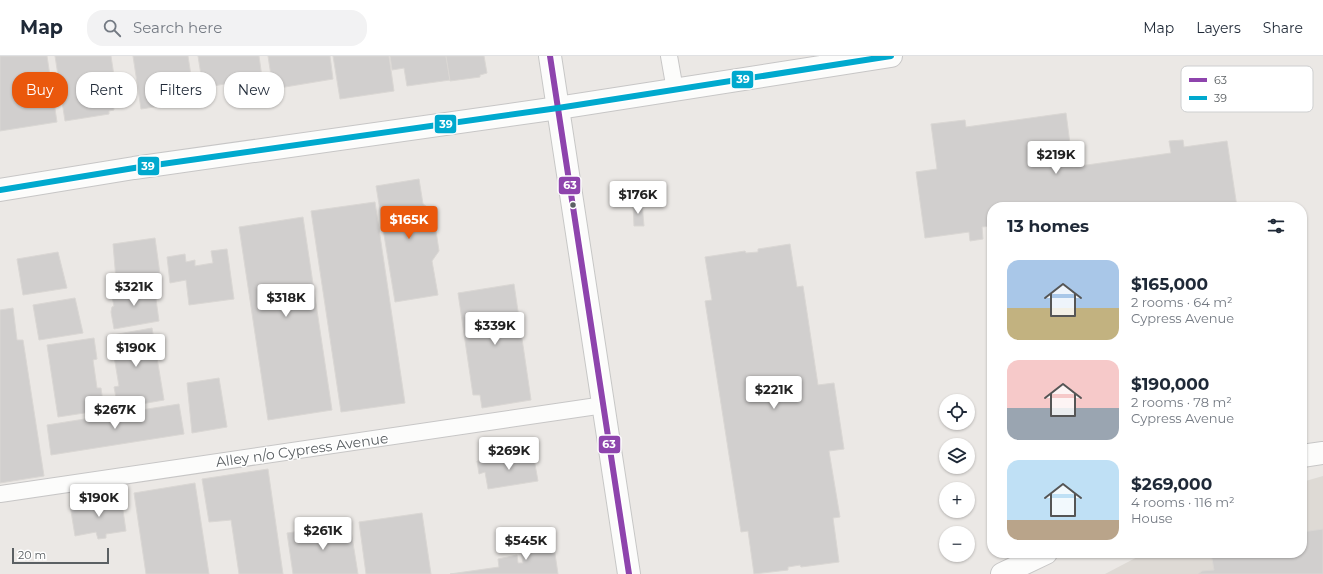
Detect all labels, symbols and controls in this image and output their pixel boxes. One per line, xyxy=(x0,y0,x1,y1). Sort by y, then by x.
search box xyxy=(87,10,367,46)
text: Map xyxy=(20,16,63,39)
icon: search xyxy=(101,17,123,39)
text: Search here xyxy=(133,18,222,37)
text: Map xyxy=(1143,19,1174,37)
text: Layers xyxy=(1196,19,1241,37)
text: Share xyxy=(1263,19,1303,37)
legend xyxy=(1181,66,1313,112)
line badge: 39 xyxy=(731,70,754,89)
chip: Buy xyxy=(12,72,68,108)
chip: Rent xyxy=(76,72,137,108)
chip: Filters xyxy=(145,72,216,108)
chip: New xyxy=(224,72,284,108)
text: 39 xyxy=(735,72,750,86)
text: 63 xyxy=(1214,73,1227,87)
text: 39 xyxy=(1214,91,1227,105)
line badge: 39 xyxy=(434,114,457,134)
text: 39 xyxy=(438,117,453,131)
pin: $219K xyxy=(1028,141,1084,175)
text: $219K xyxy=(1037,146,1075,162)
line badge: 39 xyxy=(137,156,160,176)
text: 39 xyxy=(140,159,155,173)
line badge: 63 xyxy=(558,176,581,195)
text: 63 xyxy=(563,178,577,192)
pin: $176K xyxy=(610,181,666,215)
text: $176K xyxy=(619,186,657,202)
unlabelled marker xyxy=(568,200,578,210)
pin: $165K xyxy=(381,206,437,240)
text: $165K xyxy=(390,211,428,227)
icon: filters xyxy=(1265,215,1287,237)
text: 13 homes xyxy=(1007,216,1089,236)
pin: $321K xyxy=(106,273,162,307)
text: $165,000 xyxy=(1131,274,1208,294)
icon: home xyxy=(1039,276,1087,324)
text: $321K xyxy=(115,278,153,294)
pin: $318K xyxy=(258,284,314,318)
text: $318K xyxy=(266,289,306,305)
text: 2 rooms · 64 m² xyxy=(1131,294,1233,310)
text: Cypress Avenue xyxy=(1131,310,1234,326)
pin: $339K xyxy=(467,312,523,346)
text: $339K xyxy=(474,317,516,333)
pin: $190K xyxy=(108,334,164,368)
text: $190K xyxy=(116,339,156,355)
text: $190,000 xyxy=(1131,374,1209,394)
pin: $221K xyxy=(746,376,802,410)
icon: home xyxy=(1039,376,1087,424)
text: $221K xyxy=(755,381,793,397)
map controls xyxy=(939,394,975,562)
button: locate xyxy=(939,394,975,430)
text: 2 rooms · 78 m² xyxy=(1131,394,1232,410)
pin: $267K xyxy=(87,396,143,430)
text: $267K xyxy=(94,401,136,417)
text: Cypress Avenue xyxy=(1131,410,1234,426)
street label: Alley n/o Cypress Avenue xyxy=(215,429,389,471)
line badge: 63 xyxy=(598,435,621,454)
pin: $269K xyxy=(481,437,537,471)
text: 63 xyxy=(602,437,616,451)
button: layers xyxy=(939,438,975,474)
text: $269K xyxy=(488,442,530,458)
text: $269,000 xyxy=(1131,474,1212,494)
icon: home xyxy=(1039,476,1087,524)
button: + xyxy=(939,482,975,518)
pin: $190K xyxy=(71,484,127,518)
text: $190K xyxy=(79,489,119,505)
text: 4 rooms · 116 m² xyxy=(1131,494,1235,510)
text: House xyxy=(1131,510,1173,526)
pin: $261K xyxy=(295,517,351,551)
text: $261K xyxy=(304,522,342,538)
button: − xyxy=(939,526,975,562)
pin: $545K xyxy=(498,527,554,561)
text: $545K xyxy=(505,532,547,548)
scale bar xyxy=(12,546,109,565)
text: 20 m xyxy=(18,548,46,562)

